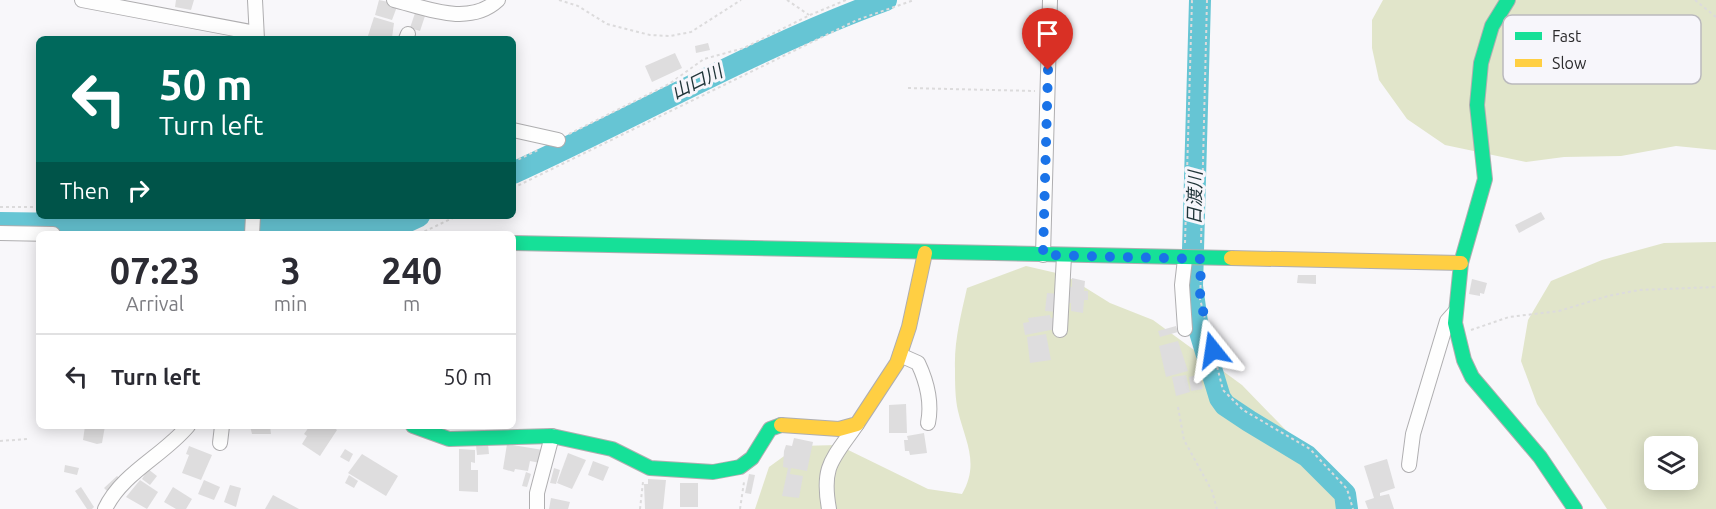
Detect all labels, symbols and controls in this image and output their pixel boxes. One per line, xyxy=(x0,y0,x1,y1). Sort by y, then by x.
pin xyxy=(1022,8,1073,70)
legend xyxy=(1503,15,1701,84)
icon: arrive xyxy=(1031,17,1064,50)
text: Fast xyxy=(1552,27,1582,45)
text: Slow xyxy=(1552,54,1587,72)
water label: 山口川 xyxy=(668,59,727,102)
icon: left xyxy=(60,60,138,138)
text: 50 m xyxy=(159,61,253,108)
text: Turn left xyxy=(159,110,263,140)
water label: 日渡川 xyxy=(1184,169,1205,225)
icon: right xyxy=(122,174,155,207)
text: Then xyxy=(60,178,110,203)
text: 07:23 xyxy=(110,250,200,291)
text: 3 xyxy=(280,250,301,291)
text: 240 xyxy=(381,250,442,291)
text: Arrival xyxy=(126,292,184,315)
text: min xyxy=(274,292,307,315)
text: m xyxy=(403,292,420,315)
position arrow xyxy=(1181,318,1245,382)
icon: left xyxy=(60,360,93,393)
text: Turn left xyxy=(111,364,201,389)
text: 50 m xyxy=(443,364,492,389)
map controls xyxy=(1644,436,1698,490)
button: layers xyxy=(1644,436,1698,490)

